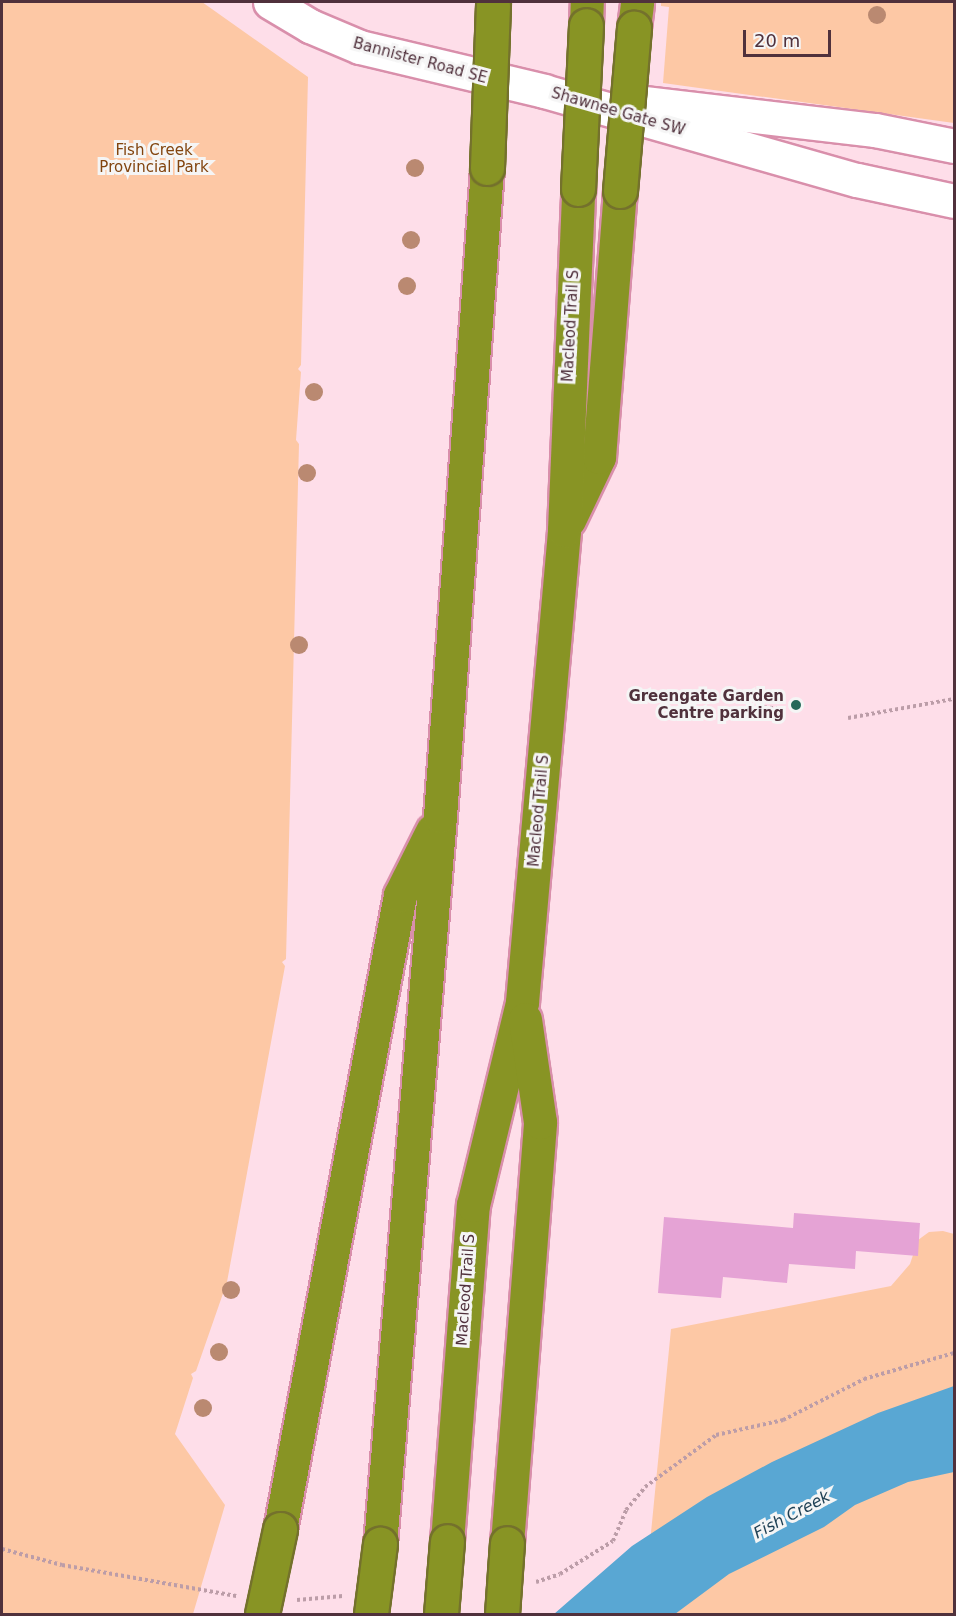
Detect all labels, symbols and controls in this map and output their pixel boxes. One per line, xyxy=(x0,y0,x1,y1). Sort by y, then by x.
scale bar xyxy=(746,18,834,56)
text: 20 m xyxy=(754,30,800,51)
street label: Bannister Road SE xyxy=(351,34,489,88)
street label: Shawnee Gate SW xyxy=(549,84,687,140)
park label: Fish Creek Provincial Park xyxy=(99,141,209,176)
street label: Macleod Trail S xyxy=(559,270,583,382)
place label: Greengate Garden Centre parking xyxy=(628,687,784,722)
marker: Greengate Garden Centre parking xyxy=(789,698,803,712)
street label: Macleod Trail S xyxy=(525,754,553,868)
street label: Macleod Trail S xyxy=(453,1233,479,1347)
water label: Fish Creek xyxy=(750,1487,834,1543)

